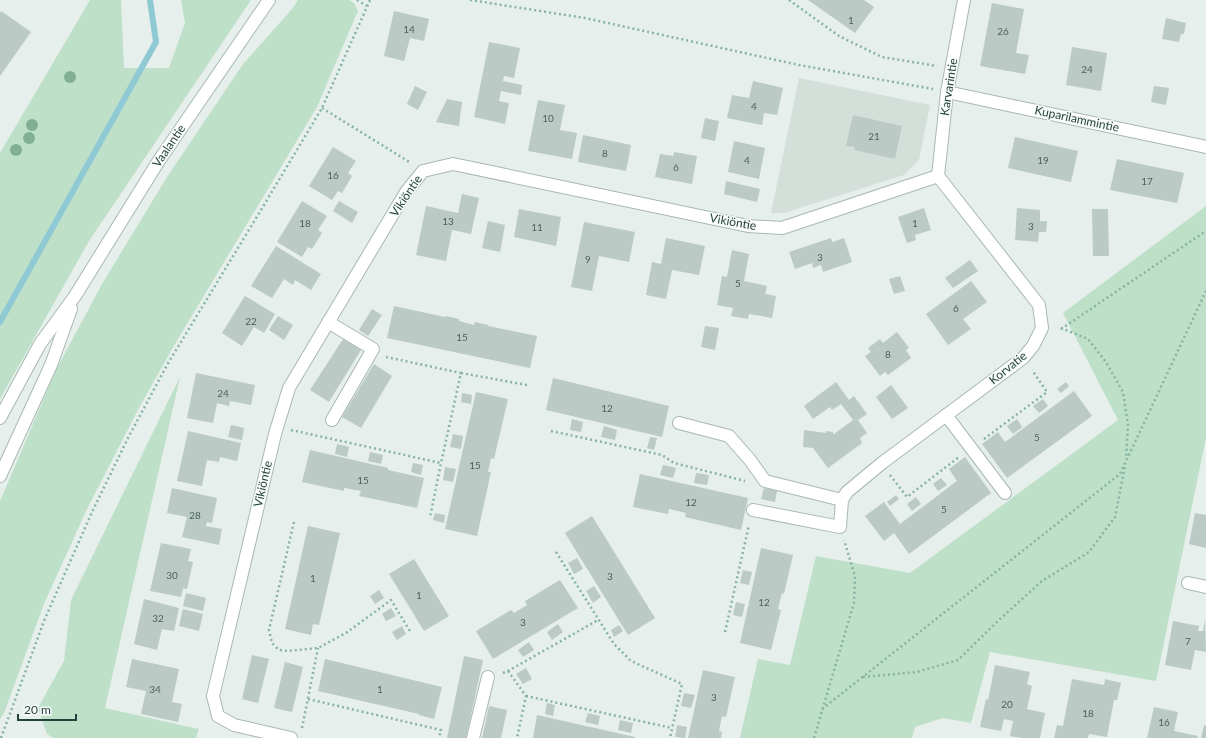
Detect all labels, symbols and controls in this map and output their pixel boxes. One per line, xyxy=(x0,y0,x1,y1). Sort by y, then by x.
house number: 1 xyxy=(848,14,854,26)
house number: 14 xyxy=(403,23,415,35)
house number: 26 xyxy=(997,25,1009,37)
street label: Karvarintie xyxy=(937,57,960,117)
house number: 24 xyxy=(1081,63,1093,75)
house number: 4 xyxy=(751,100,757,112)
street label: Kuparilammintie xyxy=(1033,102,1121,135)
house number: 10 xyxy=(542,112,554,124)
street label: Vaalantie xyxy=(149,122,188,170)
house number: 21 xyxy=(868,130,880,142)
house number: 8 xyxy=(602,147,608,159)
house number: 4 xyxy=(744,154,750,166)
house number: 19 xyxy=(1037,154,1049,166)
house number: 6 xyxy=(673,161,679,173)
house number: 16 xyxy=(327,169,339,181)
street label: Vikiöntie xyxy=(386,172,425,219)
house number: 17 xyxy=(1141,175,1153,187)
street label: Vikiöntie xyxy=(709,210,758,233)
house number: 13 xyxy=(442,215,454,227)
house number: 18 xyxy=(299,217,311,229)
house number: 1 xyxy=(912,217,918,229)
house number: 3 xyxy=(1028,220,1034,232)
house number: 11 xyxy=(531,221,543,233)
house number: 3 xyxy=(817,251,823,263)
house number: 9 xyxy=(585,253,591,265)
house number: 5 xyxy=(735,277,741,289)
house number: 6 xyxy=(953,302,959,314)
house number: 22 xyxy=(245,315,257,327)
house number: 15 xyxy=(456,331,468,343)
house number: 8 xyxy=(885,348,891,360)
street label: Korvatie xyxy=(986,348,1030,387)
house number: 24 xyxy=(217,387,229,399)
house number: 12 xyxy=(601,402,613,414)
house number: 5 xyxy=(1034,431,1040,443)
street label: Vikiöntie xyxy=(250,459,275,509)
house number: 15 xyxy=(469,459,481,471)
house number: 15 xyxy=(357,474,369,486)
house number: 12 xyxy=(685,496,697,508)
house number: 5 xyxy=(941,503,947,515)
house number: 28 xyxy=(189,509,201,521)
house number: 30 xyxy=(166,569,178,581)
house number: 3 xyxy=(607,570,613,582)
house number: 1 xyxy=(310,572,316,584)
house number: 1 xyxy=(416,589,422,601)
house number: 12 xyxy=(758,596,770,608)
house number: 32 xyxy=(152,612,164,624)
house number: 3 xyxy=(520,616,526,628)
house number: 7 xyxy=(1185,635,1191,647)
house number: 34 xyxy=(149,683,161,695)
house number: 1 xyxy=(377,683,383,695)
house number: 3 xyxy=(711,691,717,703)
scale bar xyxy=(18,696,76,722)
house number: 20 xyxy=(1001,698,1013,710)
text: 20 m xyxy=(24,702,51,717)
house number: 18 xyxy=(1082,707,1094,719)
house number: 16 xyxy=(1158,716,1170,728)

